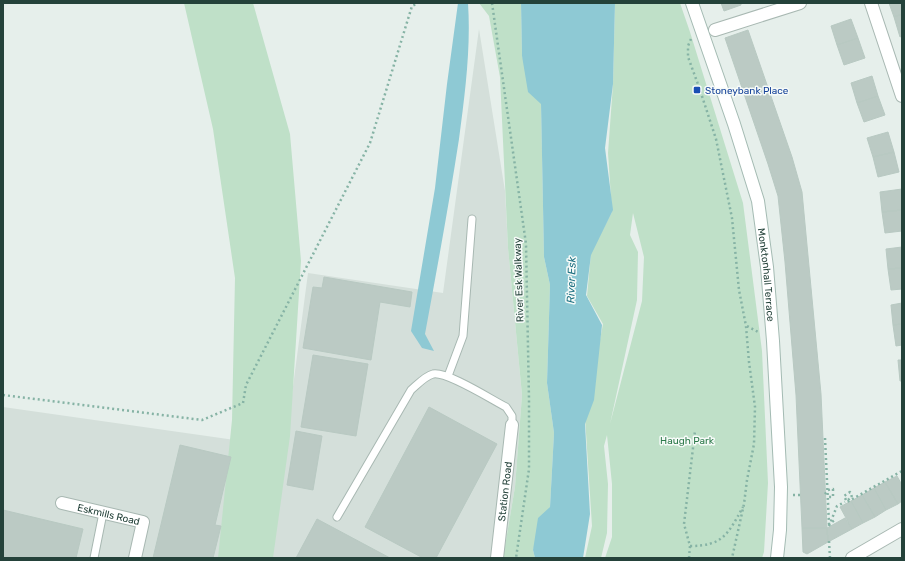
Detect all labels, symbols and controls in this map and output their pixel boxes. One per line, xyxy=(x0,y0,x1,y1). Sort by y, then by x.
marker: Stoneybank Place xyxy=(692,85,702,95)
place label: Stoneybank Place xyxy=(705,85,789,97)
street label: Monktonhall Terrace xyxy=(755,227,776,322)
street label: River Esk Walkway xyxy=(512,237,526,322)
water label: River Esk xyxy=(564,256,579,304)
park label: Haugh Park xyxy=(660,435,715,447)
street label: Station Road xyxy=(496,461,515,522)
street label: Eskmills Road xyxy=(76,502,141,528)

